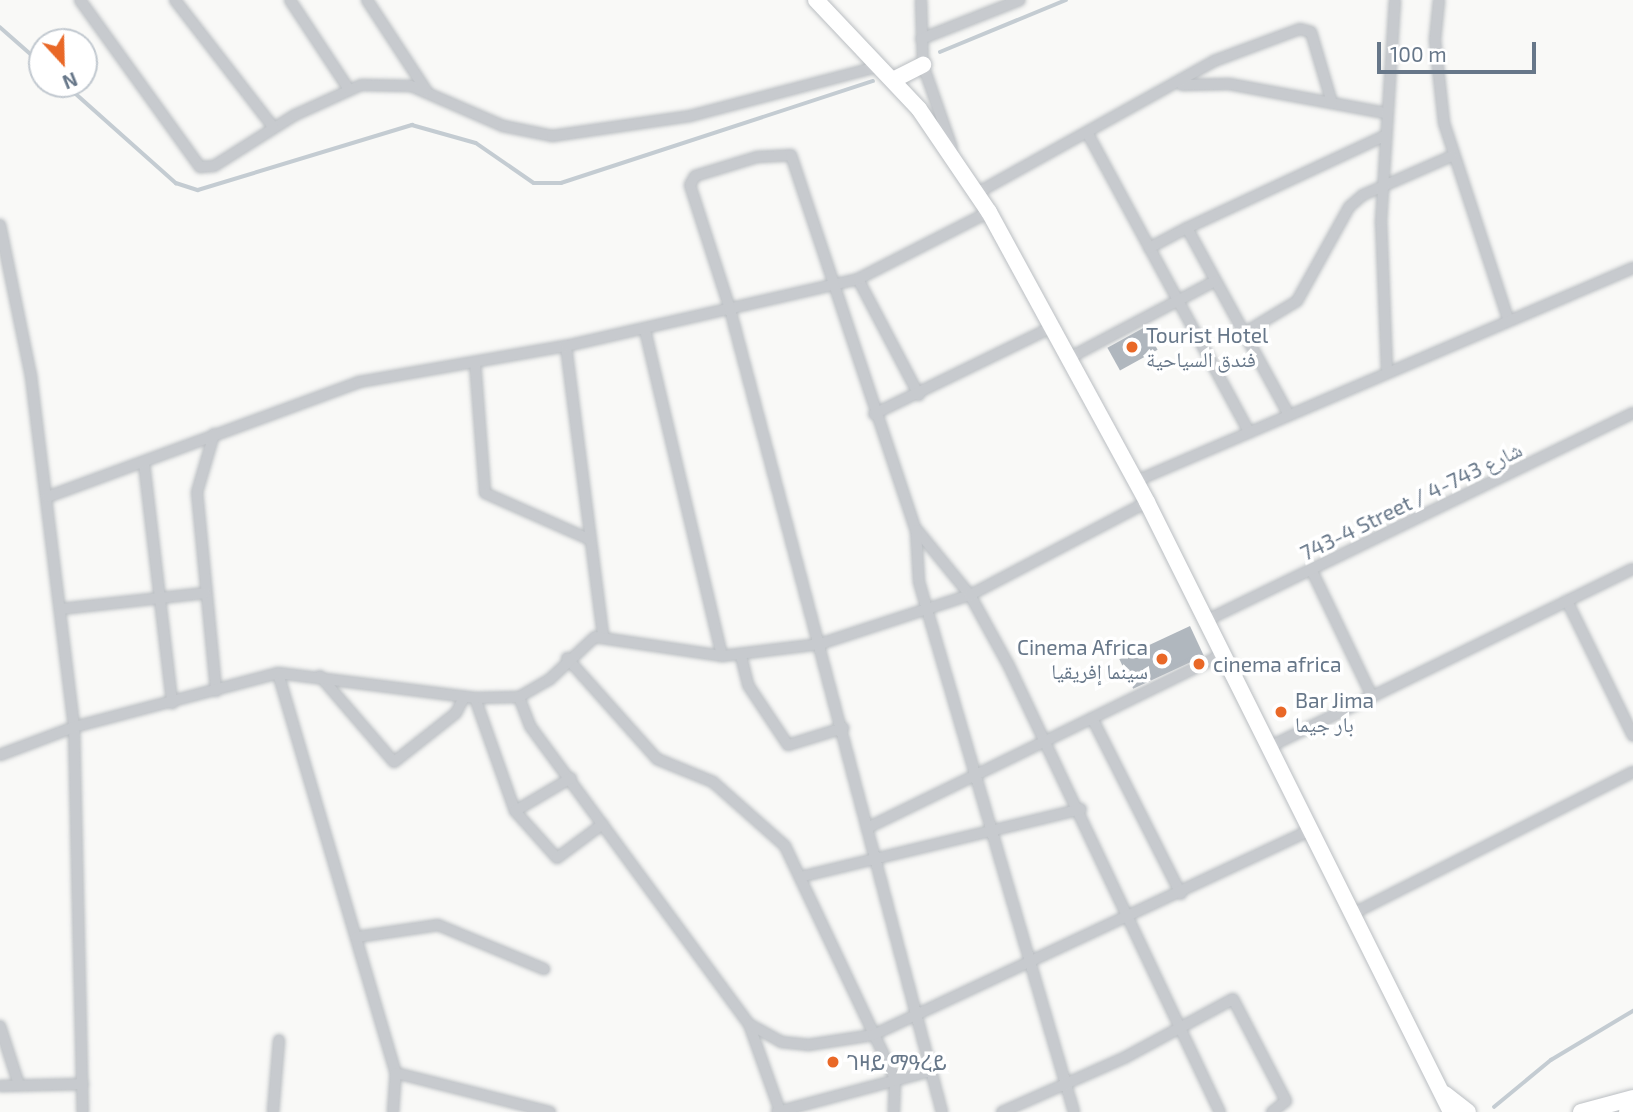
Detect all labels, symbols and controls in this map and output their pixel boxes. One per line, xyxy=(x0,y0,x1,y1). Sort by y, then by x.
north arrow xyxy=(28,28,98,98)
scale bar xyxy=(1381,28,1540,72)
text: 100 m xyxy=(1390,41,1447,66)
text: N xyxy=(60,68,81,94)
place label: Tourist Hotel فندق السياحية xyxy=(1146,322,1268,372)
marker: Tourist Hotel فندق السياحية xyxy=(1124,339,1140,355)
street label: 743-4 Street / شارع 743-4 xyxy=(1296,436,1526,566)
place label: Cinema Africa سينما إفريقيا xyxy=(1016,634,1148,684)
marker: Cinema Africa سينما إفريقيا xyxy=(1154,651,1170,667)
place label: cinema africa xyxy=(1213,651,1341,677)
marker: cinema africa xyxy=(1191,656,1207,672)
place label: Bar Jima بار جيما xyxy=(1295,687,1375,737)
marker: Bar Jima بار جيما xyxy=(1273,704,1289,720)
place label: ገዛይ ማዓረይ xyxy=(847,1049,947,1075)
marker: ገዛይ ማዓረይ xyxy=(825,1054,841,1070)

